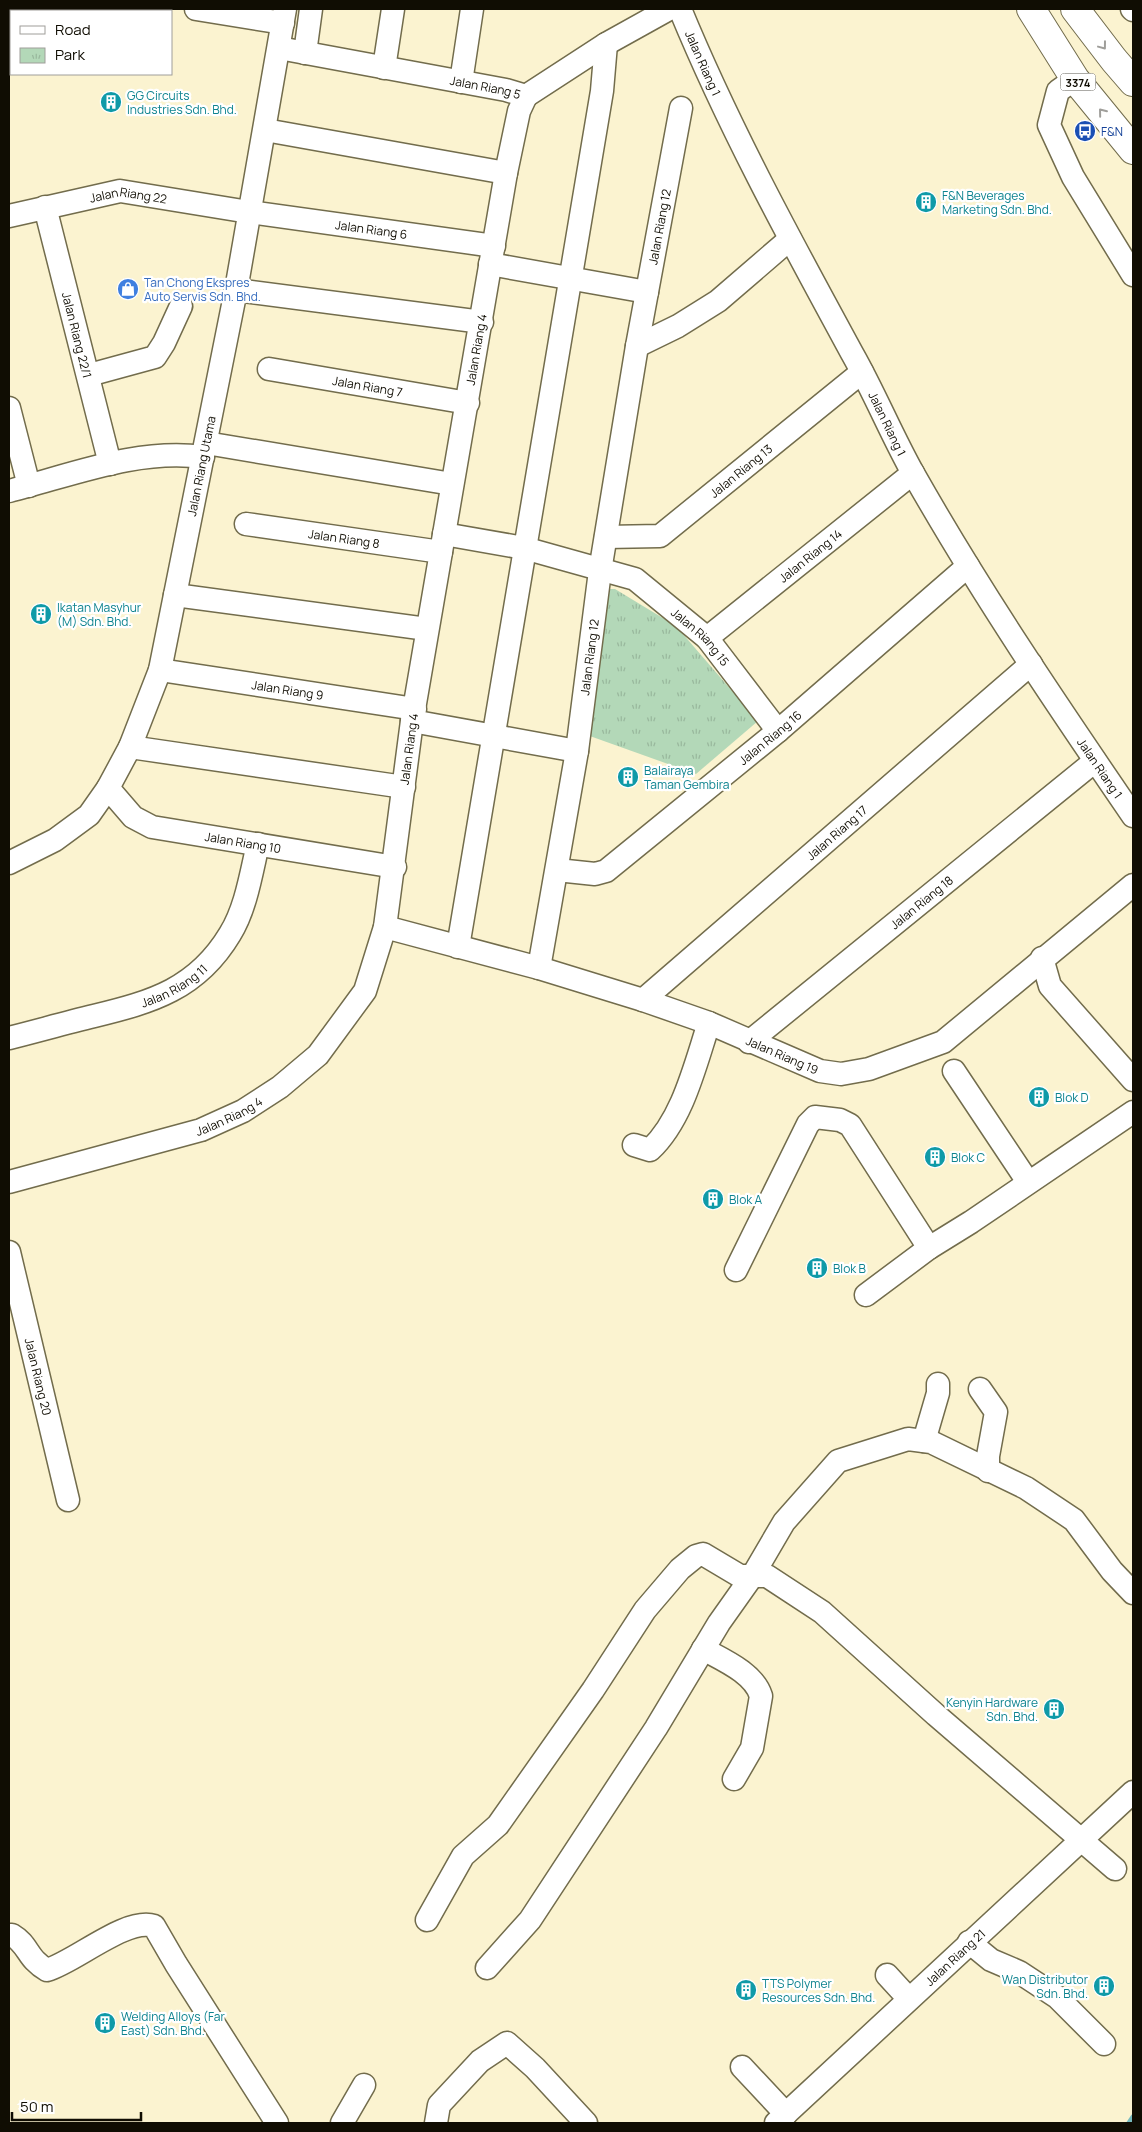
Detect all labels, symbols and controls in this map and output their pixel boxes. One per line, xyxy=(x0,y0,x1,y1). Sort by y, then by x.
legend xyxy=(10,10,172,75)
text: Road xyxy=(55,19,91,40)
street label: Jalan Riang 1 xyxy=(682,28,726,98)
one-way arrow xyxy=(1098,40,1106,49)
text: Park xyxy=(55,44,85,65)
street label: Jalan Riang 5 xyxy=(449,71,523,103)
road number: 3374 xyxy=(1060,74,1096,90)
place label: GG Circuits Industries Sdn. Bhd. xyxy=(127,87,237,118)
building icon: GG Circuits Industries Sdn. Bhd. xyxy=(99,90,123,114)
one-way arrow xyxy=(1100,109,1108,118)
bus stop icon: F&N xyxy=(1073,119,1097,143)
place label: F&N xyxy=(1101,123,1123,140)
street label: Jalan Riang 22 xyxy=(88,183,168,207)
street label: Jalan Riang 12 xyxy=(644,187,674,266)
place label: F&N Beverages Marketing Sdn. Bhd. xyxy=(942,187,1052,218)
building icon: F&N Beverages Marketing Sdn. Bhd. xyxy=(914,190,938,214)
street label: Jalan Riang 6 xyxy=(334,216,408,242)
place label: Tan Chong Ekspres Auto Servis Sdn. Bhd. xyxy=(144,274,261,305)
shop icon: Tan Chong Ekspres Auto Servis Sdn. Bhd. xyxy=(116,277,140,301)
street label: Jalan Riang 22/1 xyxy=(58,290,96,380)
street label: Jalan Riang 4 xyxy=(461,312,490,386)
street label: Jalan Riang 7 xyxy=(331,371,404,400)
street label: Jalan Riang 1 xyxy=(865,389,911,459)
street label: Jalan Riang Utama xyxy=(183,414,219,517)
street label: Jalan Riang 13 xyxy=(706,440,776,501)
street label: Jalan Riang 8 xyxy=(307,525,381,552)
street label: Jalan Riang 14 xyxy=(775,525,845,586)
place label: Ikatan Masyhur (M) Sdn. Bhd. xyxy=(57,599,142,630)
building icon: Ikatan Masyhur (M) Sdn. Bhd. xyxy=(29,602,53,626)
street label: Jalan Riang 15 xyxy=(668,604,734,669)
street label: Jalan Riang 12 xyxy=(576,618,602,696)
street label: Jalan Riang 9 xyxy=(250,676,325,703)
street label: Jalan Riang 16 xyxy=(735,706,805,768)
street label: Jalan Riang 4 xyxy=(395,712,422,786)
street label: Jalan Riang 1 xyxy=(1074,734,1127,802)
place label: Balairaya Taman Gembira xyxy=(644,762,729,793)
building icon: Balairaya Taman Gembira xyxy=(616,765,640,789)
street label: Jalan Riang 17 xyxy=(802,801,871,864)
street label: Jalan Riang 10 xyxy=(204,827,282,857)
street label: Jalan Riang 18 xyxy=(886,871,956,933)
street label: Jalan Riang 11 xyxy=(139,960,211,1011)
street label: Jalan Riang 19 xyxy=(744,1032,821,1078)
building icon: Blok D xyxy=(1027,1085,1051,1109)
place label: Blok D xyxy=(1055,1089,1089,1106)
street label: Jalan Riang 4 xyxy=(194,1092,265,1139)
building icon: Blok C xyxy=(923,1145,947,1169)
place label: Blok C xyxy=(951,1149,986,1166)
building icon: Blok A xyxy=(701,1187,725,1211)
place label: Blok A xyxy=(729,1191,763,1208)
building icon: Blok B xyxy=(805,1256,829,1280)
place label: Blok B xyxy=(833,1260,866,1277)
street label: Jalan Riang 20 xyxy=(21,1336,56,1417)
place label: Kenyin Hardware Sdn. Bhd. xyxy=(946,1694,1038,1725)
building icon: Kenyin Hardware Sdn. Bhd. xyxy=(1042,1697,1066,1721)
street label: Jalan Riang 21 xyxy=(921,1925,989,1989)
place label: Wan Distributor Sdn. Bhd. xyxy=(1002,1971,1089,2002)
building icon: Wan Distributor Sdn. Bhd. xyxy=(1092,1974,1116,1998)
place label: TTS Polymer Resources Sdn. Bhd. xyxy=(762,1975,875,2006)
building icon: TTS Polymer Resources Sdn. Bhd. xyxy=(734,1978,758,2002)
place label: Welding Alloys (Far East) Sdn. Bhd. xyxy=(121,2008,226,2039)
building icon: Welding Alloys (Far East) Sdn. Bhd. xyxy=(93,2011,117,2035)
scale bar xyxy=(12,2090,141,2122)
text: 50 m xyxy=(20,2096,54,2117)

